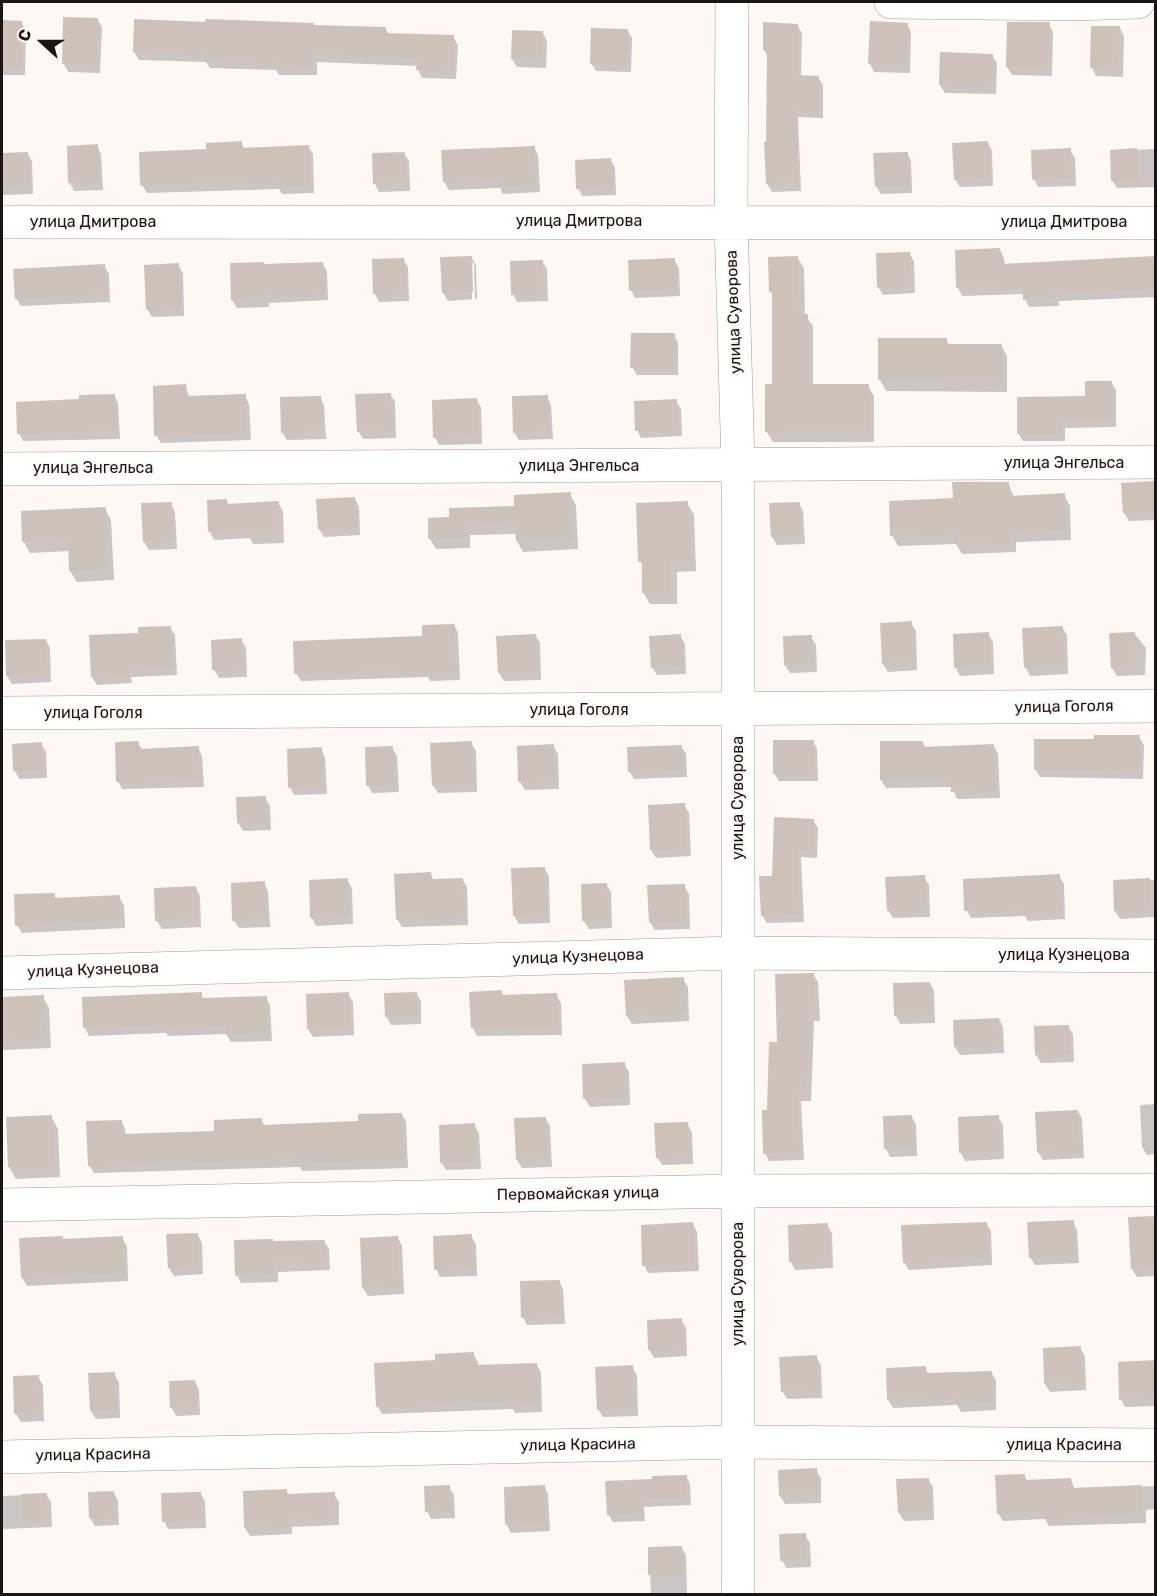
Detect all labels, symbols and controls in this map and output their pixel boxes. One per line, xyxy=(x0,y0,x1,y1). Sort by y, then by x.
north arrow xyxy=(12,12,72,72)
text: С xyxy=(14,27,36,44)
street label: улица Дмитрова xyxy=(516,211,642,231)
street label: улица Дмитрова xyxy=(30,212,156,232)
street label: улица Дмитрова xyxy=(1001,212,1127,232)
street label: улица Суворова xyxy=(722,250,746,374)
street label: улица Энгельса xyxy=(1004,453,1124,473)
street label: улица Энгельса xyxy=(519,456,639,476)
street label: улица Энгельса xyxy=(33,458,153,478)
street label: улица Гоголя xyxy=(1014,697,1114,717)
street label: улица Гоголя xyxy=(529,700,629,720)
street label: улица Гоголя xyxy=(43,703,143,723)
street label: улица Суворова xyxy=(728,736,748,860)
street label: улица Кузнецова xyxy=(512,945,644,969)
street label: улица Кузнецова xyxy=(998,945,1130,965)
street label: улица Кузнецова xyxy=(27,958,159,982)
street label: Первомайская улица xyxy=(497,1183,659,1205)
street label: улица Суворова xyxy=(728,1222,748,1346)
street label: улица Красина xyxy=(520,1434,636,1456)
street label: улица Красина xyxy=(1006,1435,1122,1455)
street label: улица Красина xyxy=(35,1444,151,1466)

